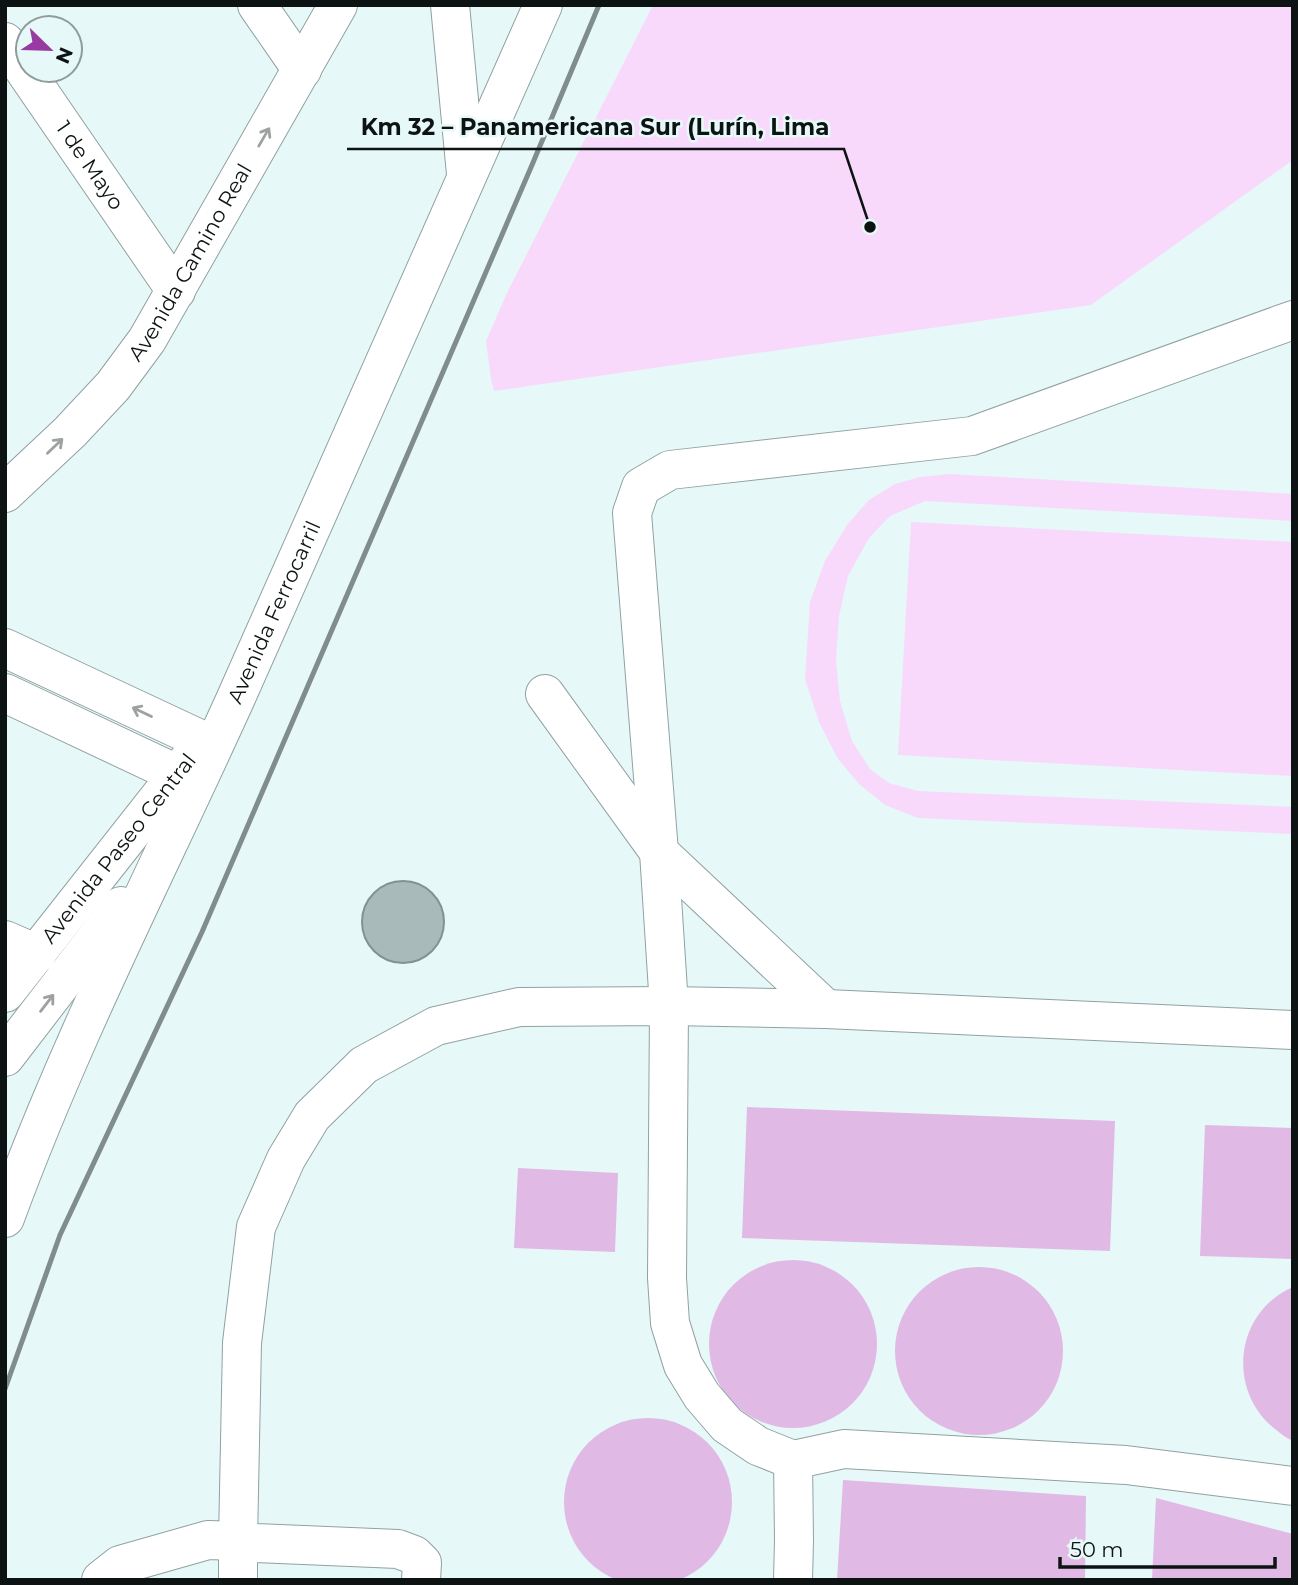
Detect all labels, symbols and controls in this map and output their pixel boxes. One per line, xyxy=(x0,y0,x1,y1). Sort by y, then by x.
north arrow xyxy=(14,14,84,84)
text: N xyxy=(51,44,78,67)
callout: Km 32 – Panamericana Sur (Lurín, Lima xyxy=(347,105,844,149)
text: Km 32 – Panamericana Sur (Lurín, Lima xyxy=(361,113,829,141)
street label: 1 de Mayo xyxy=(51,116,129,214)
one-way arrow xyxy=(257,128,271,148)
street label: Avenida Camino Real xyxy=(123,159,257,366)
one-way arrow xyxy=(47,438,64,455)
street label: Avenida Ferrocarril xyxy=(222,517,326,707)
one-way arrow xyxy=(132,705,153,718)
street label: Avenida Paseo Central xyxy=(36,748,201,948)
one-way arrow xyxy=(40,994,54,1013)
scale bar xyxy=(1060,1526,1275,1570)
text: 50 m xyxy=(1070,1537,1124,1562)

